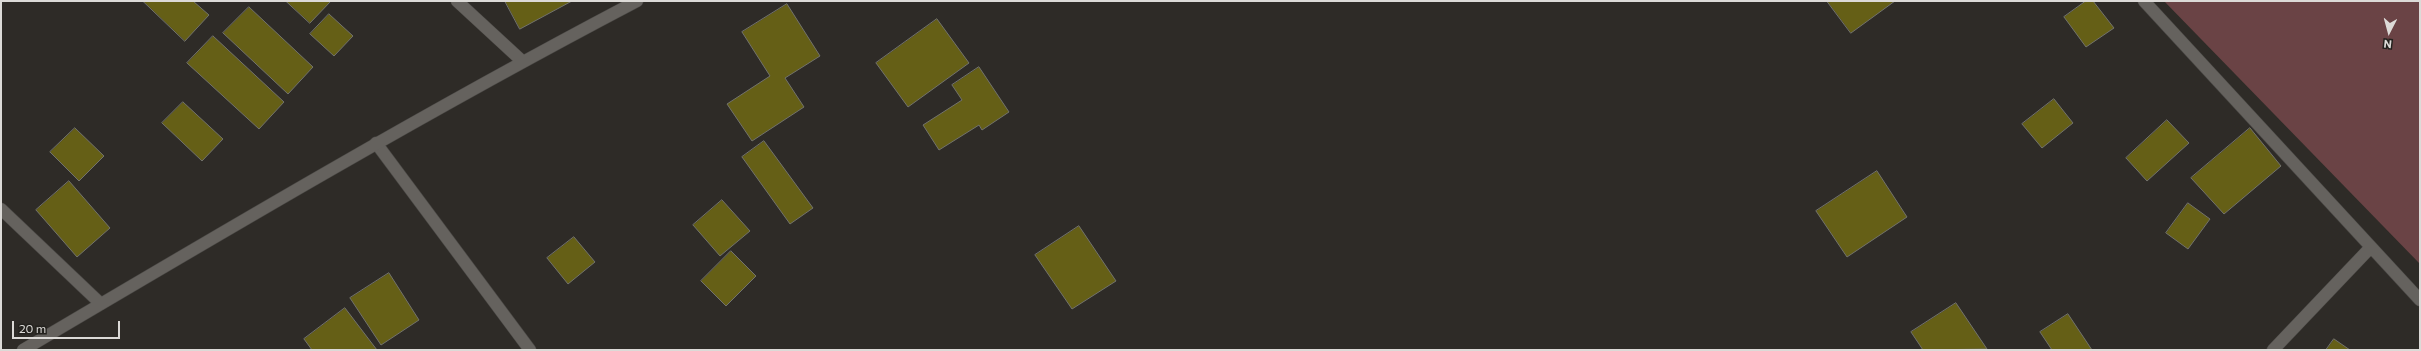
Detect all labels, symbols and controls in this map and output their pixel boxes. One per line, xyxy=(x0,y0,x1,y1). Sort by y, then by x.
north arrow xyxy=(2369,12,2409,52)
text: N xyxy=(2383,38,2392,51)
scale bar xyxy=(14,313,122,339)
text: 20 m xyxy=(19,321,46,335)

